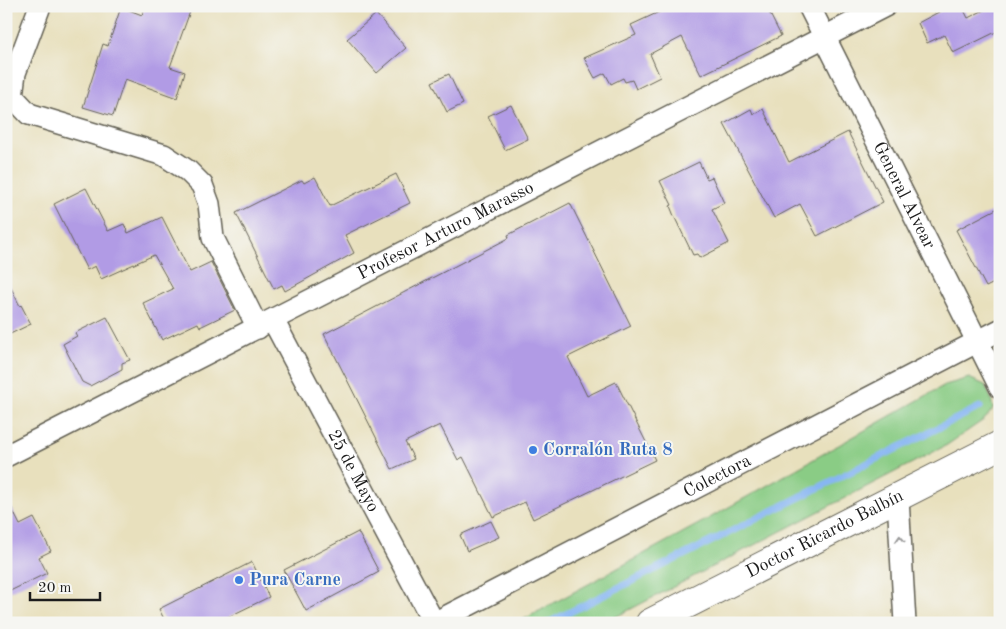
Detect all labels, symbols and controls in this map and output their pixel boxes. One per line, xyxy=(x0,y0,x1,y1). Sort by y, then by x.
street label: General Alvear xyxy=(870,139,939,253)
street label: Profesor Arturo Marasso xyxy=(355,178,537,283)
street label: 25 de Mayo xyxy=(324,427,382,515)
place label: Corralón Ruta 8 xyxy=(543,441,673,459)
marker: Corralón Ruta 8 xyxy=(527,444,539,456)
street label: Colectora xyxy=(680,451,754,501)
street label: Doctor Ricardo Balbín xyxy=(743,487,907,582)
one-way arrow xyxy=(895,534,906,542)
scale bar xyxy=(30,569,100,601)
place label: Pura Carne xyxy=(249,571,341,589)
marker: Pura Carne xyxy=(233,574,245,586)
text: 20 m xyxy=(38,581,72,596)

